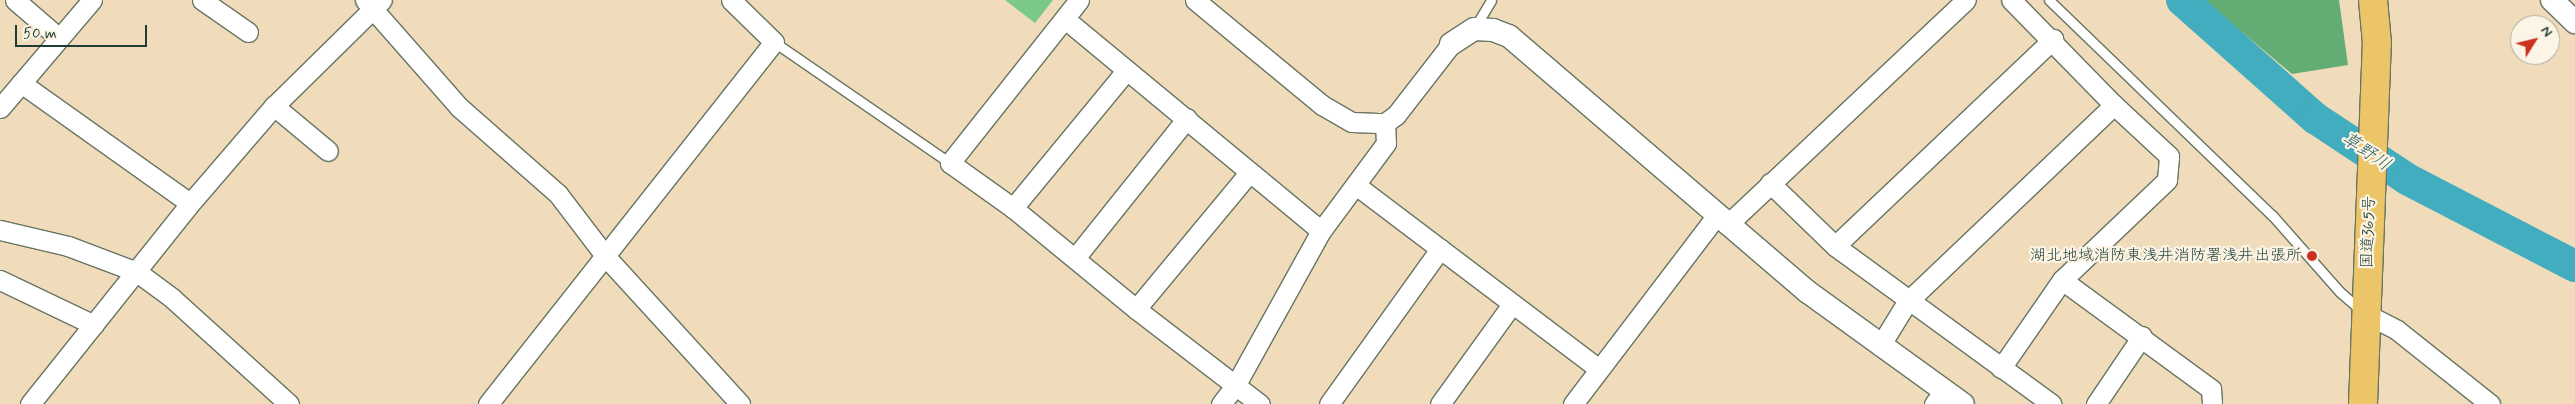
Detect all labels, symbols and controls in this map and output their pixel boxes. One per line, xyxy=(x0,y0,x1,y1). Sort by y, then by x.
scale bar xyxy=(18,15,150,47)
north arrow xyxy=(2510,15,2560,65)
text: N xyxy=(2536,23,2556,41)
text: 50 m xyxy=(23,24,57,44)
water label: 草野川 xyxy=(2338,128,2394,176)
street label: 国道365号 xyxy=(2358,195,2380,269)
place label: 湖北地域消防東浅井消防署浅井出張所 xyxy=(2030,246,2302,266)
marker: 湖北地域消防東浅井消防署浅井出張所 xyxy=(2306,250,2318,262)

